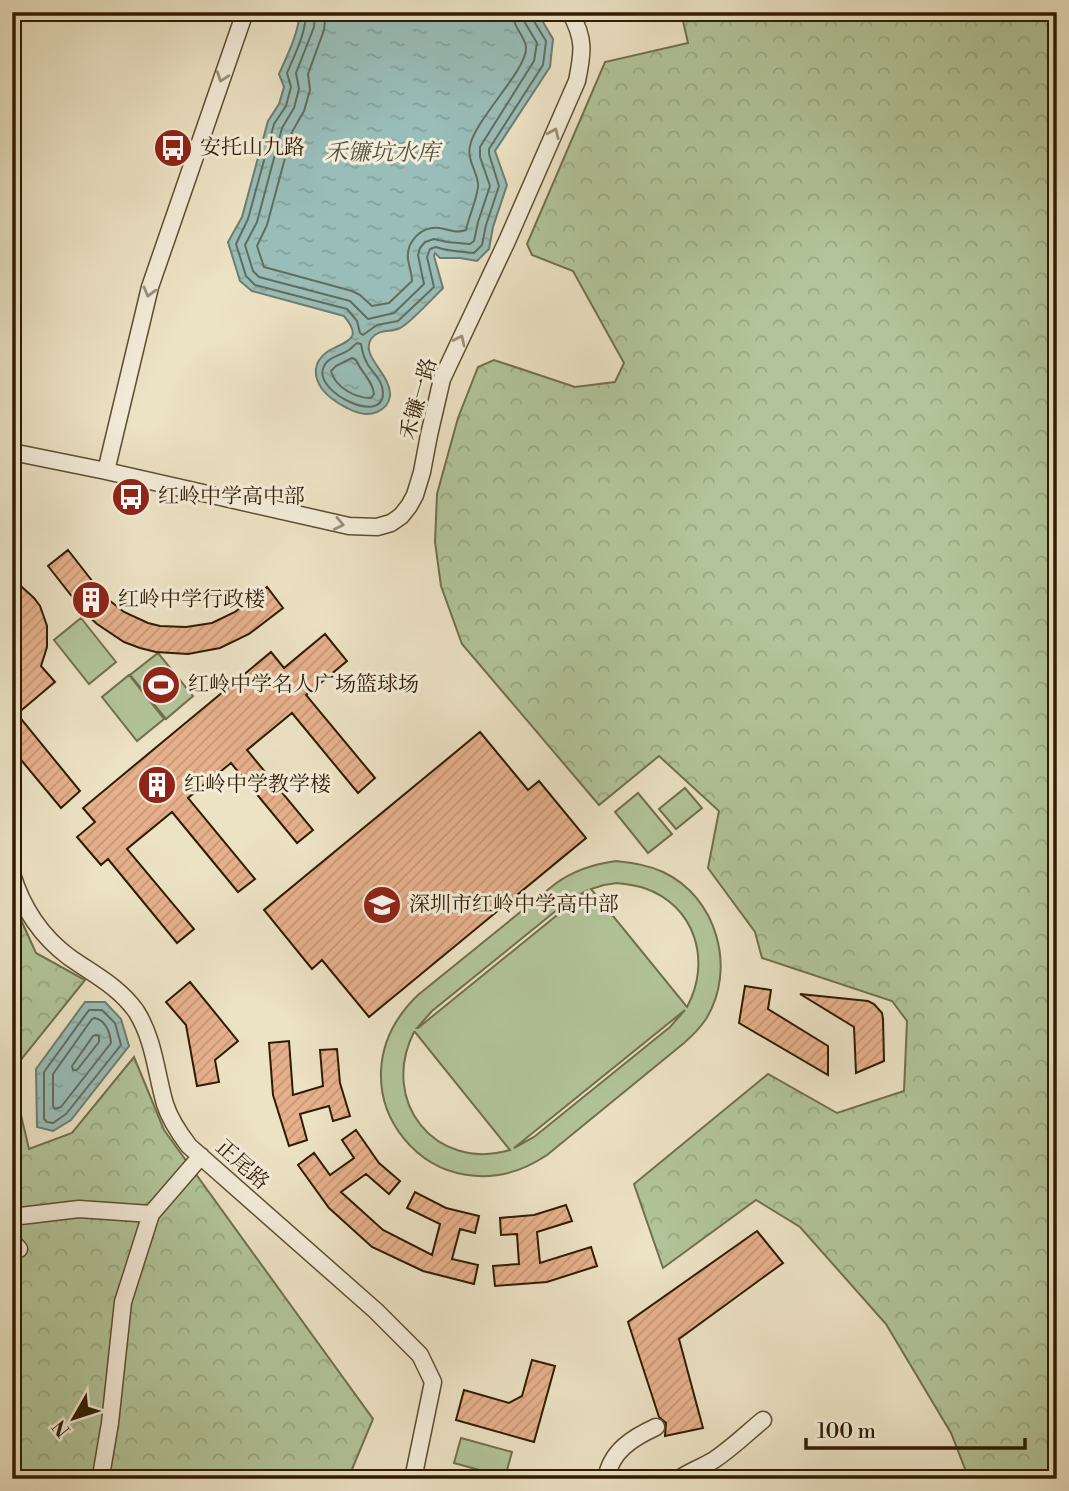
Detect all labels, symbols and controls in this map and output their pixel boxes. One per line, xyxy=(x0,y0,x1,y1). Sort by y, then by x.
one-way arrow xyxy=(216,70,230,82)
bus stop icon: 安托山九路 xyxy=(152,127,194,169)
one-way arrow xyxy=(546,128,560,140)
place label: 安托山九路 xyxy=(200,135,305,161)
water label: 禾镰坑水库 xyxy=(325,139,444,167)
one-way arrow xyxy=(142,286,157,298)
one-way arrow xyxy=(452,335,466,347)
street label: 禾镰一路 xyxy=(395,355,443,443)
bus stop icon: 红岭中学高中部 xyxy=(110,476,152,518)
place label: 红岭中学高中部 xyxy=(158,484,305,510)
one-way arrow xyxy=(333,515,345,530)
building icon: 红岭中学行政楼 xyxy=(70,579,112,621)
place label: 红岭中学行政楼 xyxy=(118,587,265,613)
sports icon: 红岭中学名人广场篮球场 xyxy=(140,664,182,706)
place label: 红岭中学名人广场篮球场 xyxy=(188,672,419,698)
building icon: 红岭中学教学楼 xyxy=(136,764,178,806)
place label: 红岭中学教学楼 xyxy=(184,772,331,798)
school or university icon: 深圳市红岭中学高中部 xyxy=(361,884,403,926)
place label: 深圳市红岭中学高中部 xyxy=(409,892,619,918)
street label: 正尾路 xyxy=(210,1134,274,1196)
north arrow xyxy=(38,1382,108,1452)
scale bar xyxy=(806,1407,1025,1451)
text: N xyxy=(48,1415,76,1441)
text: 100 m xyxy=(817,1419,876,1445)

